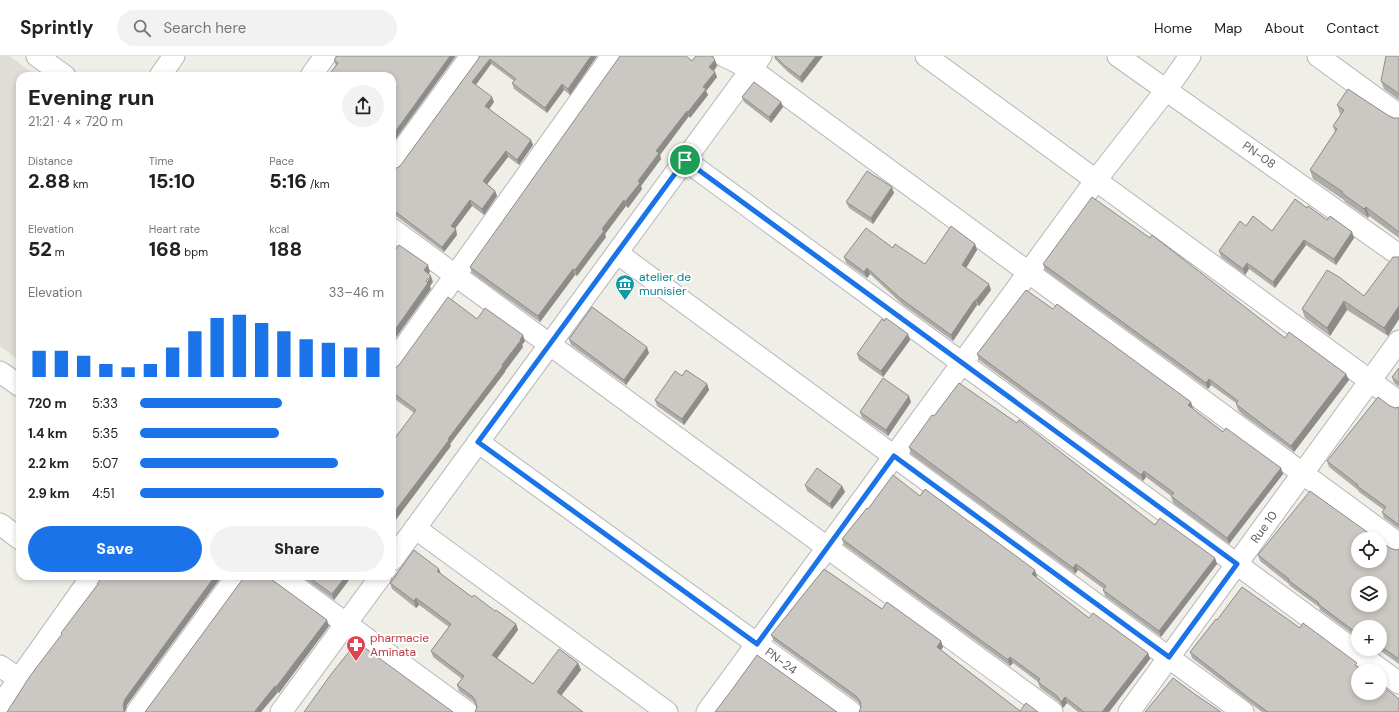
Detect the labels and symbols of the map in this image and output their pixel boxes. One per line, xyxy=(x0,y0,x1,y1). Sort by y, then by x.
street label: PN-08 xyxy=(1239,138,1279,172)
pin xyxy=(668,143,702,177)
place label: atelier de munisier xyxy=(639,269,691,299)
museum icon: atelier de munisier xyxy=(614,273,636,301)
street label: Rue 10 xyxy=(1247,508,1281,546)
place label: pharmacie Aminata xyxy=(370,630,429,660)
pharmacy icon: pharmacie Aminata xyxy=(345,634,367,662)
street label: PN-24 xyxy=(762,644,800,678)

